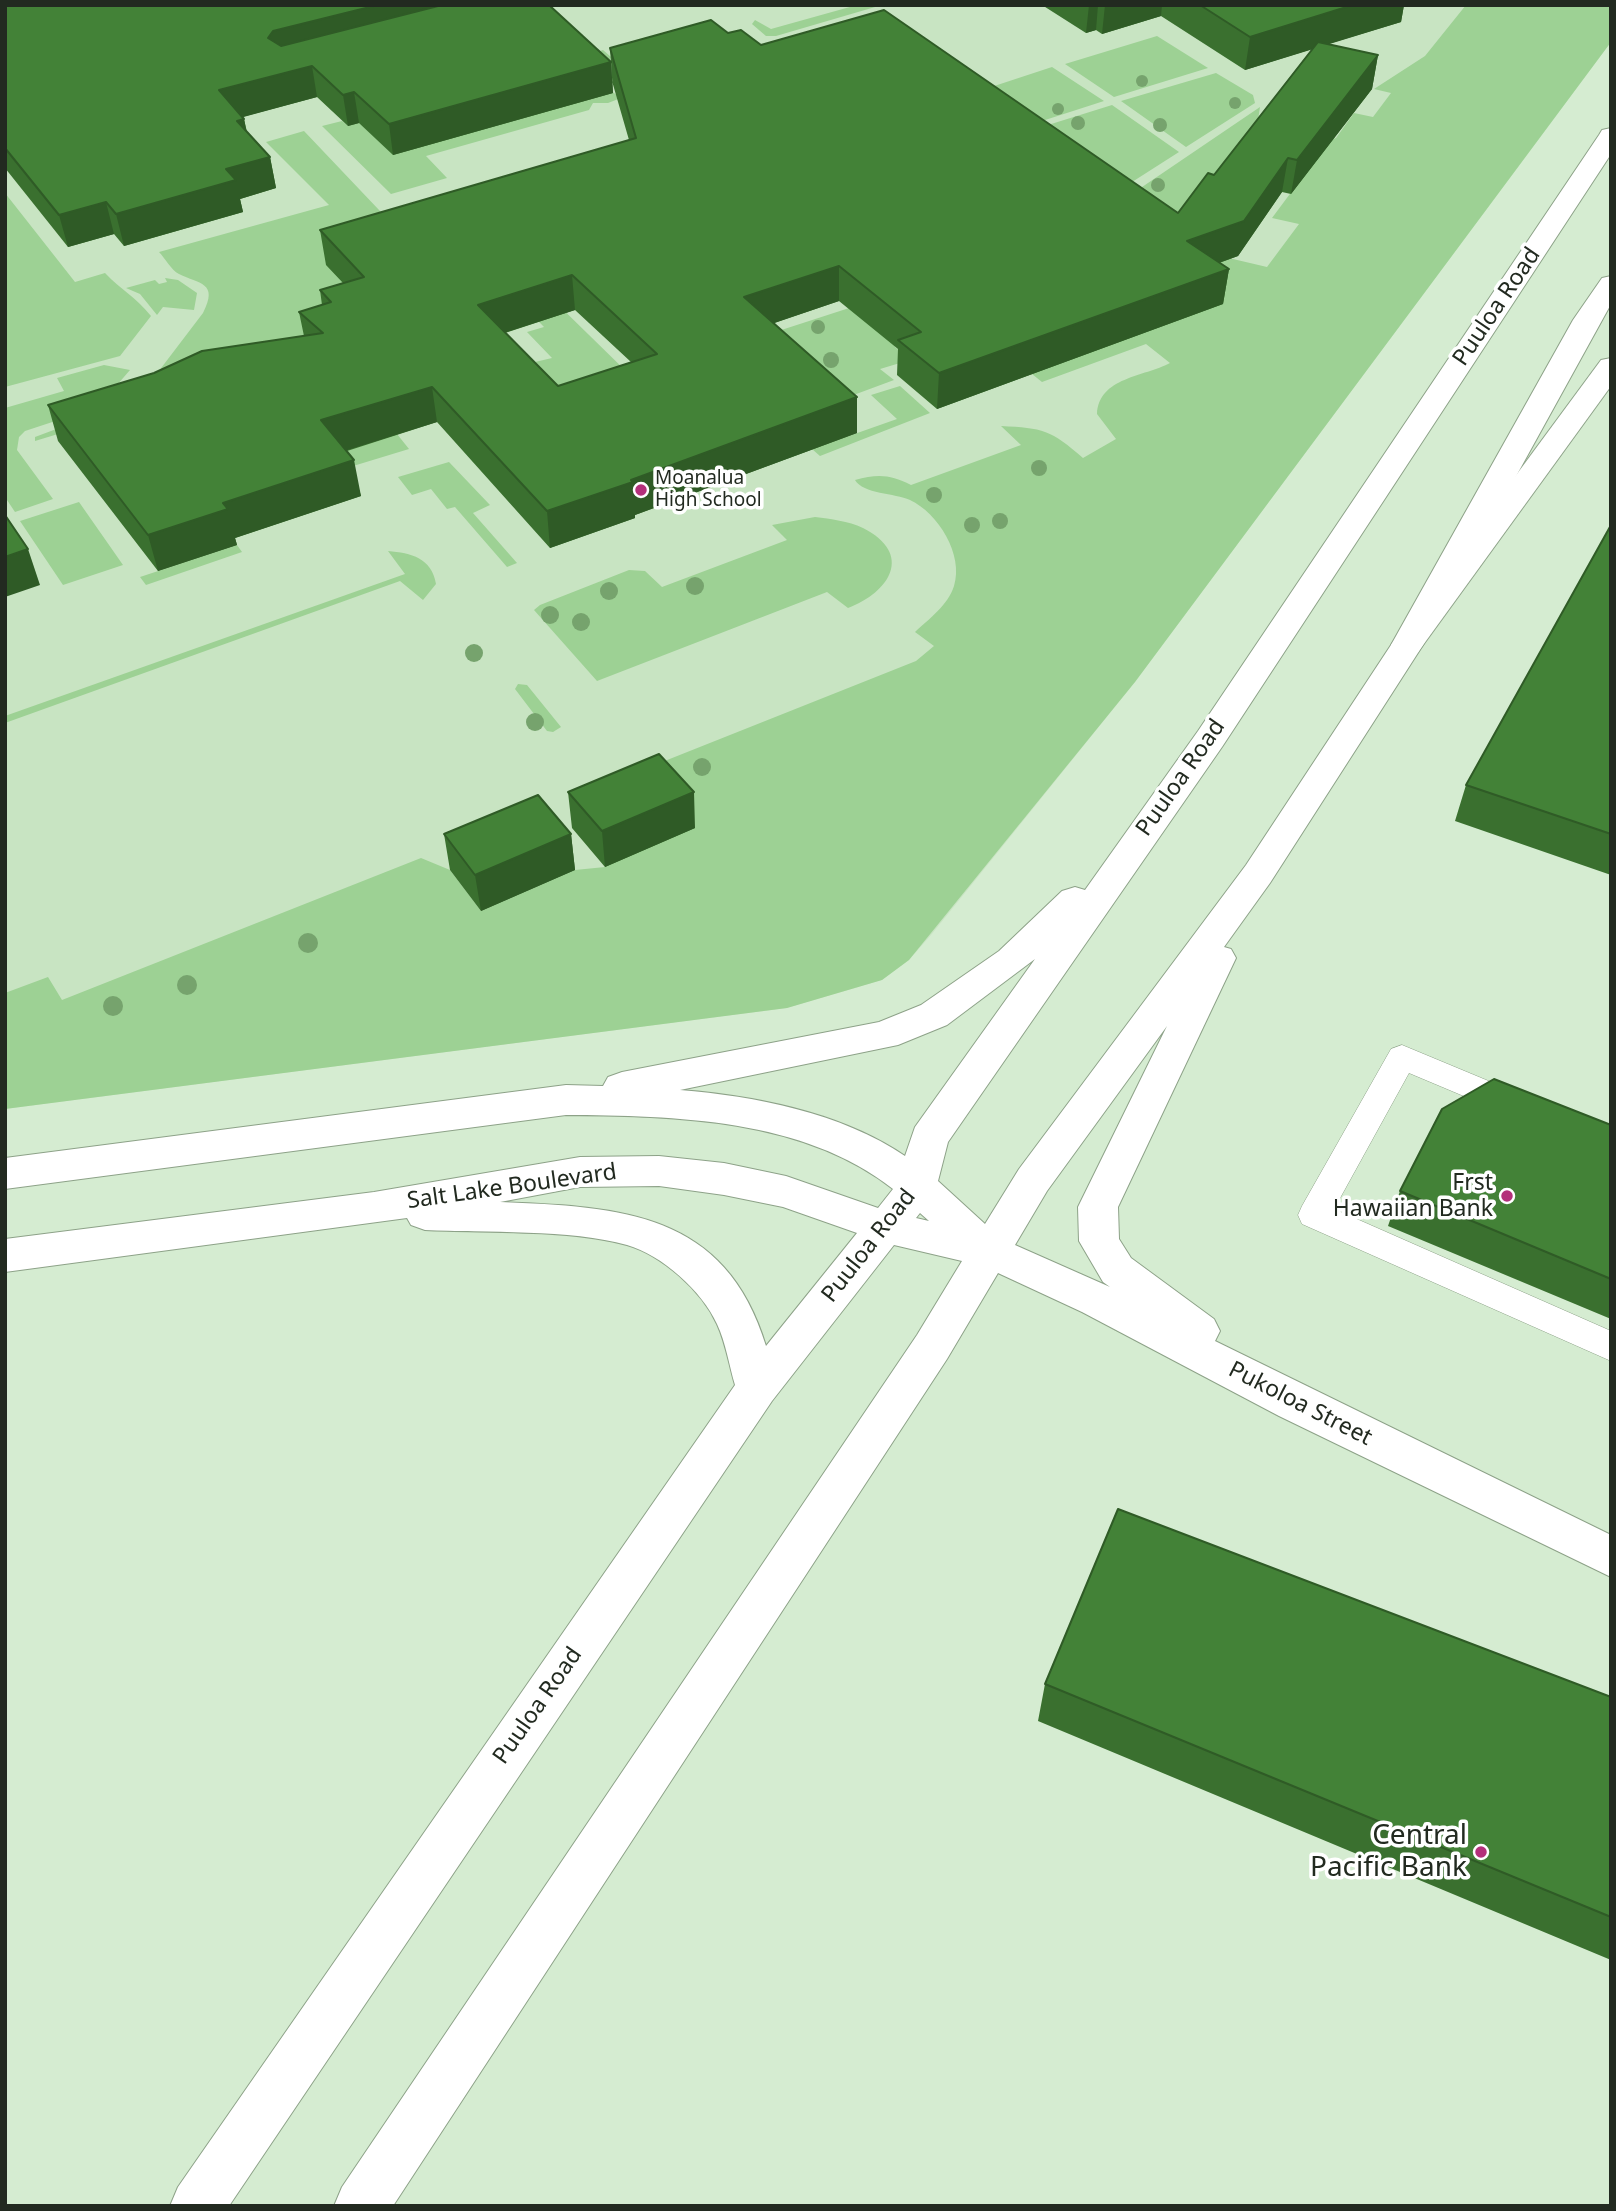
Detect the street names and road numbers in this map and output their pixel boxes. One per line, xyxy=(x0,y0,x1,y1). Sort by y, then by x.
street label: Puuloa Road xyxy=(1447,243,1547,371)
street label: Puuloa Road xyxy=(1131,714,1231,842)
street label: Salt Lake Boulevard xyxy=(405,1159,619,1215)
street label: Puuloa Road xyxy=(816,1184,922,1308)
street label: Pukoloa Street xyxy=(1224,1356,1376,1452)
street label: Puuloa Road xyxy=(488,1642,588,1770)

